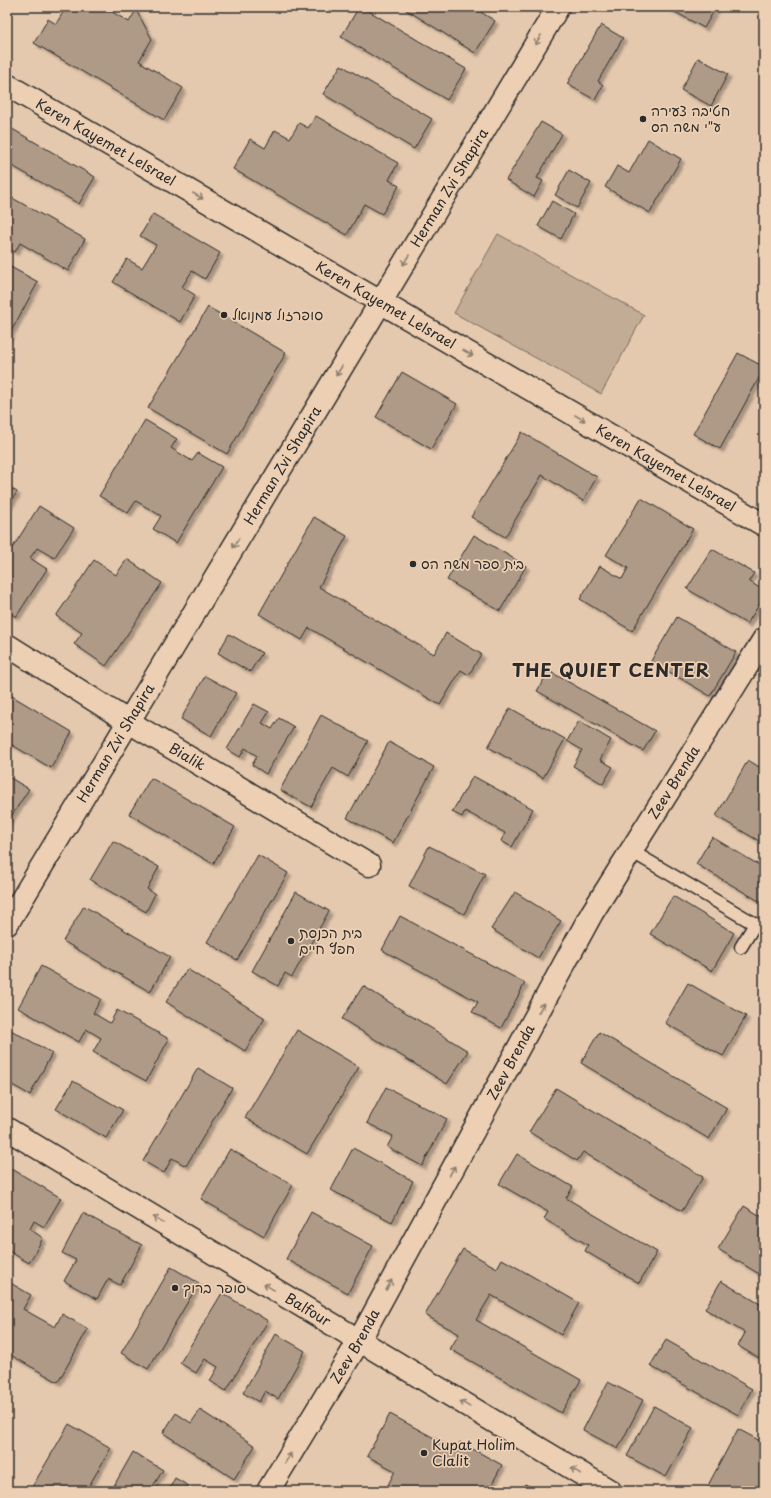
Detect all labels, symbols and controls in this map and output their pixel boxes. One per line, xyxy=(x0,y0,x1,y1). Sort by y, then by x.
one-way arrow xyxy=(534,34,542,46)
street label: Keren Kayemet LeIsrael xyxy=(32,93,180,191)
place label: חטיבה צעירה ע"י משה הס xyxy=(651,100,730,137)
marker: חטיבה צעירה ע"י משה הס xyxy=(638,114,648,124)
street label: Herman Zvi Shapira xyxy=(405,124,493,251)
one-way arrow xyxy=(192,193,204,201)
one-way arrow xyxy=(402,254,410,265)
street label: Keren Kayemet LeIsrael xyxy=(312,256,460,354)
place label: סופרזול עמנואל xyxy=(232,304,323,325)
marker: סופרזול עמנואל xyxy=(219,310,229,320)
one-way arrow xyxy=(462,350,474,358)
one-way arrow xyxy=(335,365,343,376)
street label: Herman Zvi Shapira xyxy=(238,401,326,529)
one-way arrow xyxy=(574,415,586,423)
street label: Keren Kayemet LeIsrael xyxy=(592,419,740,516)
one-way arrow xyxy=(232,537,240,549)
place label: בית ספר משה הס xyxy=(421,553,524,574)
marker: בית ספר משה הס xyxy=(408,559,418,569)
district label: THE QUIET CENTER xyxy=(512,656,710,683)
street label: Herman Zvi Shapira xyxy=(71,679,159,806)
street label: Bialik xyxy=(165,737,210,776)
street label: Zeev Brenda xyxy=(643,741,705,823)
place label: בית הכנסת חפץ חיים xyxy=(299,922,362,959)
marker: בית הכנסת חפץ חיים xyxy=(286,936,296,946)
one-way arrow xyxy=(537,1002,545,1014)
street label: Zeev Brenda xyxy=(481,1020,540,1103)
one-way arrow xyxy=(448,1165,456,1177)
one-way arrow xyxy=(152,1215,164,1223)
place label: סופר ברוך xyxy=(183,1277,246,1298)
one-way arrow xyxy=(386,1280,394,1292)
one-way arrow xyxy=(263,1282,275,1290)
marker: סופר ברוך xyxy=(170,1283,180,1293)
street label: Balfour xyxy=(281,1287,336,1331)
street label: Zeev Brenda xyxy=(325,1305,385,1387)
one-way arrow xyxy=(460,1400,471,1408)
place label: Kupat Holim Clalit xyxy=(432,1434,516,1471)
marker: Kupat Holim Clalit xyxy=(419,1448,429,1458)
one-way arrow xyxy=(284,1453,292,1464)
one-way arrow xyxy=(571,1467,582,1475)

